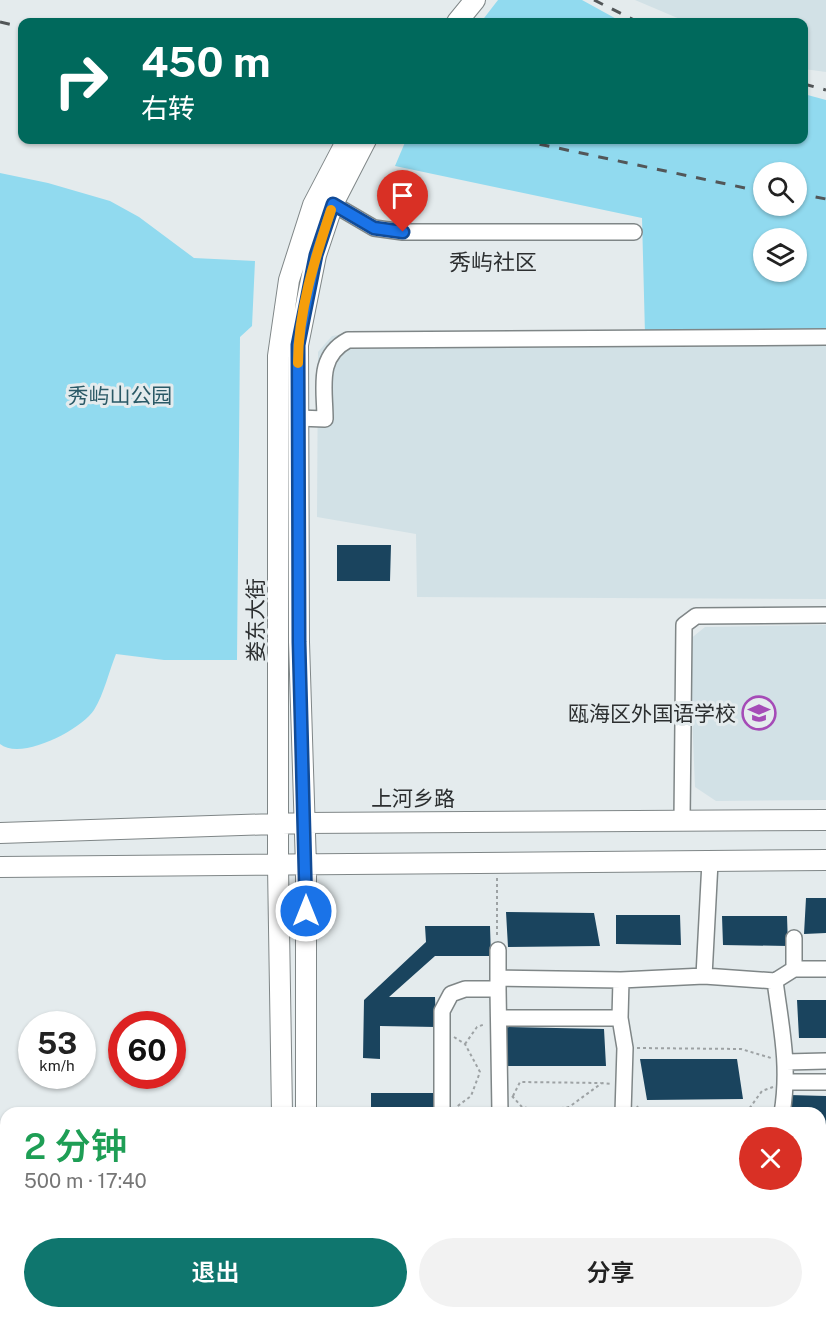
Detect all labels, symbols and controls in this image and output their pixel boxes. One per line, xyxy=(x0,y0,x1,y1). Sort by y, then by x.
text: 450 m xyxy=(141,37,271,86)
icon: right xyxy=(42,42,120,120)
text: 右转 xyxy=(141,92,195,124)
map controls xyxy=(753,162,807,282)
button: search xyxy=(753,162,807,216)
pin xyxy=(377,170,428,232)
icon: arrive xyxy=(386,179,419,212)
button: layers xyxy=(753,228,807,282)
district label: 秀屿社区 xyxy=(449,249,537,275)
park label: 秀屿山公园 xyxy=(68,383,173,408)
street label: 娄东大街 xyxy=(243,578,268,662)
school or university icon: 瓯海区外国语学校 xyxy=(741,695,777,731)
place label: 瓯海区外国语学校 xyxy=(568,701,736,726)
street label: 上河乡路 xyxy=(371,786,455,811)
position arrow xyxy=(274,879,338,943)
speed limit sign: 60 xyxy=(108,1011,186,1089)
text: 53 xyxy=(37,1025,77,1061)
text: km/h xyxy=(39,1057,75,1074)
text: 2 分钟 xyxy=(24,1125,127,1167)
button: close xyxy=(739,1127,802,1190)
text: 500 m · 17:40 xyxy=(24,1169,147,1193)
button: 退出 xyxy=(24,1238,407,1307)
button: 分享 xyxy=(419,1238,802,1307)

